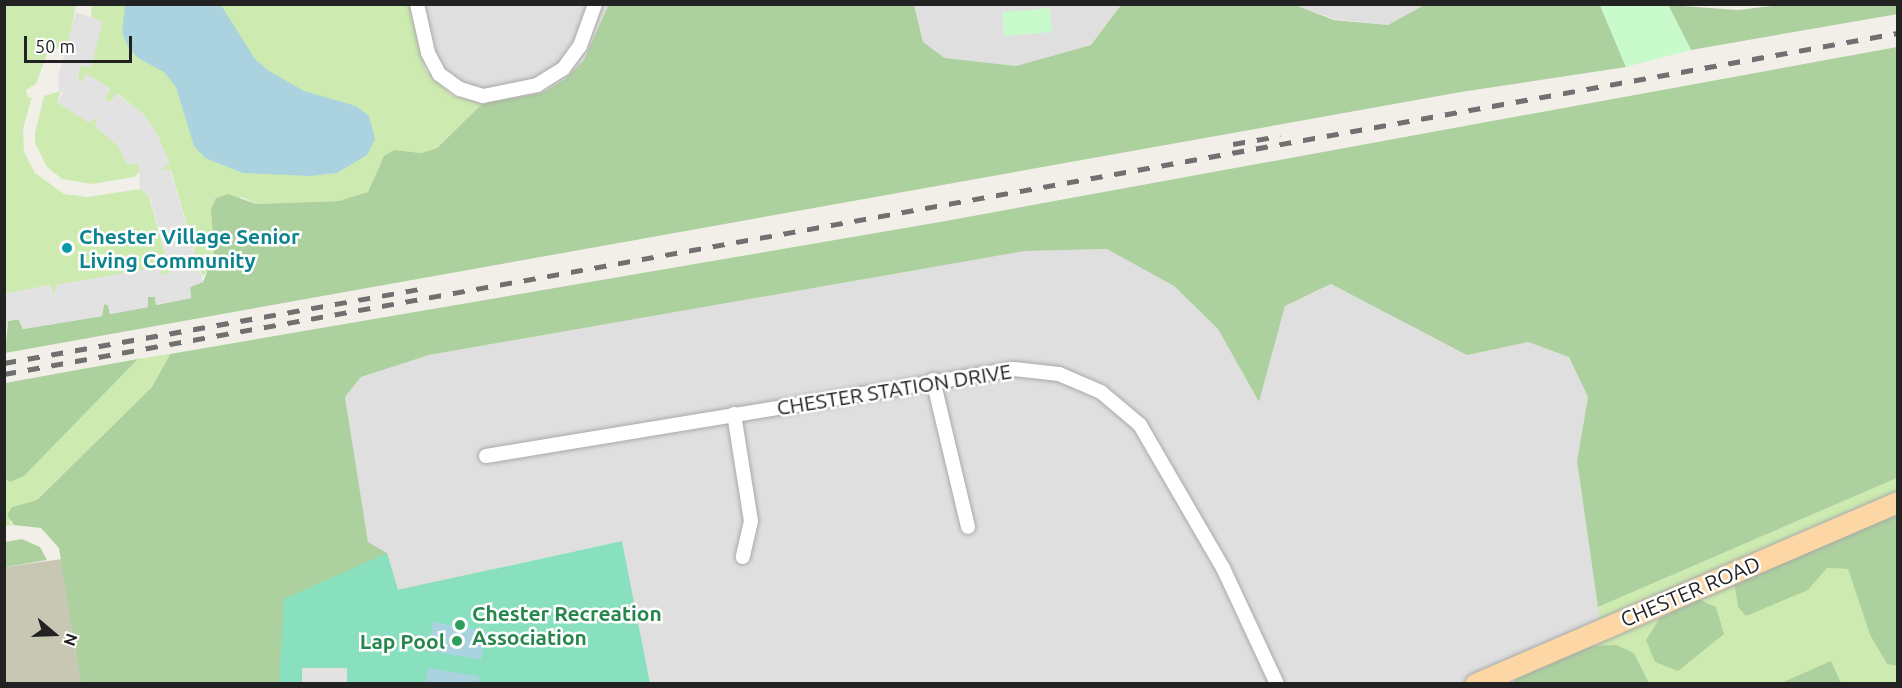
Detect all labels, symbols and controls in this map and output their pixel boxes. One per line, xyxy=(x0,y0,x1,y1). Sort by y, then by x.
scale bar xyxy=(27,24,135,62)
text: 50 m xyxy=(35,36,75,56)
place label: Chester Village Senior Living Community xyxy=(79,223,300,273)
marker: Chester Village Senior Living Community xyxy=(60,241,74,255)
street label: CHESTER STATION DRIVE xyxy=(775,358,1013,420)
street label: CHESTER ROAD xyxy=(1616,550,1764,632)
place label: Chester Recreation Association xyxy=(472,600,662,650)
north arrow xyxy=(24,604,84,664)
marker: Chester Recreation Association xyxy=(453,618,467,632)
place label: Lap Pool xyxy=(360,628,445,654)
text: N xyxy=(61,631,81,648)
marker: Lap Pool xyxy=(450,634,464,648)

